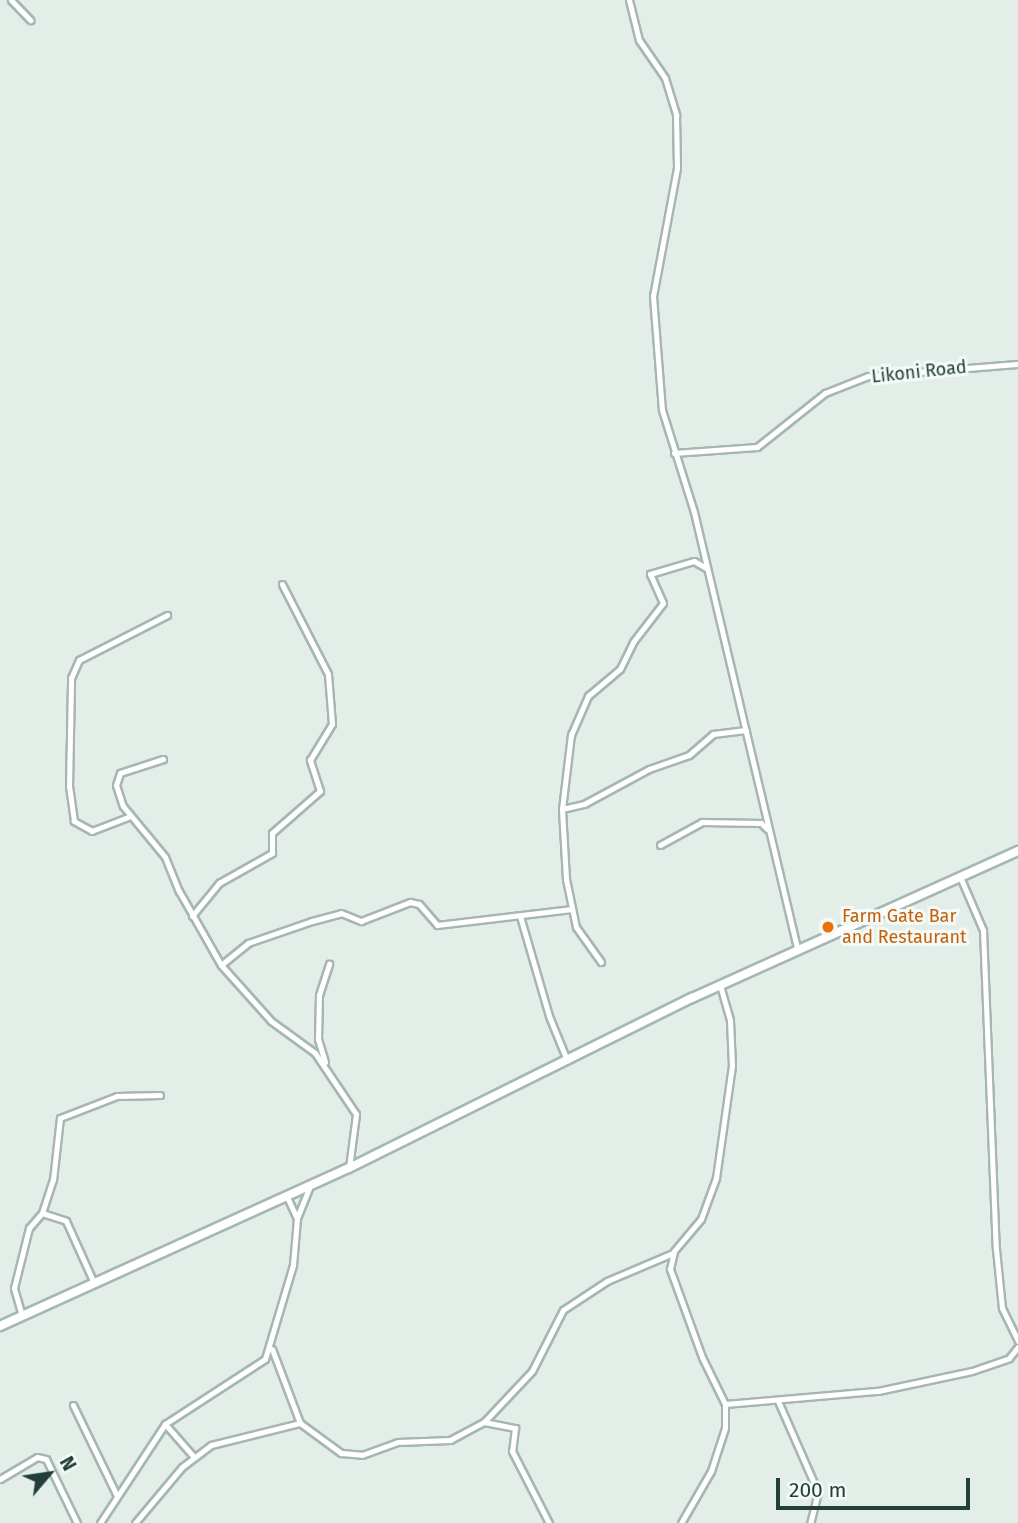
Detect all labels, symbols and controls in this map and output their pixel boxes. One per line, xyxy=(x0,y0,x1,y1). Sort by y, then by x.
street label: Likoni Road xyxy=(870,356,968,388)
place label: Farm Gate Bar and Restaurant xyxy=(842,906,967,948)
marker: Farm Gate Bar and Restaurant xyxy=(820,919,836,935)
north arrow xyxy=(14,1439,84,1509)
text: N xyxy=(55,1452,81,1475)
scale bar xyxy=(780,1464,974,1508)
text: 200 m xyxy=(789,1477,846,1503)

